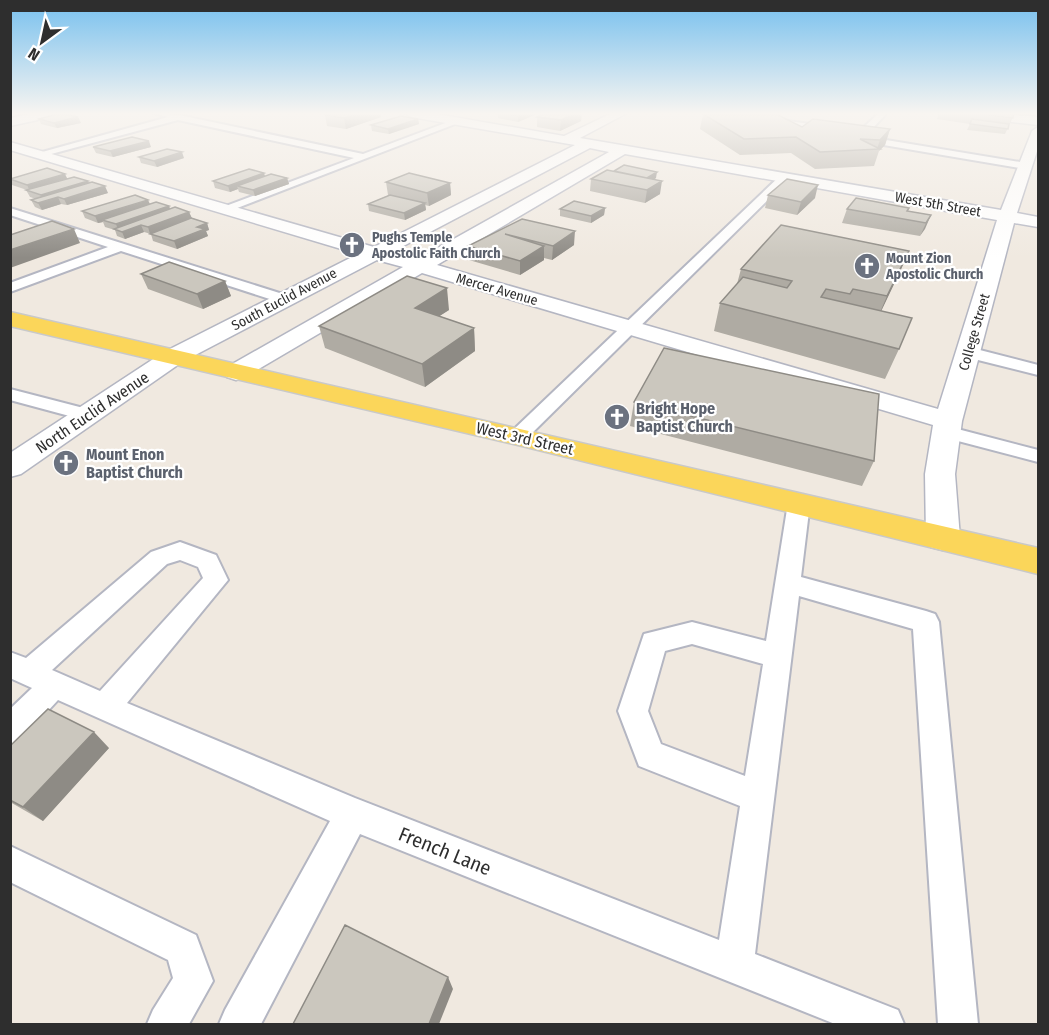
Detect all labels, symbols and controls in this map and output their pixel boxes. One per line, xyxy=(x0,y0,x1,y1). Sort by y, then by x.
north arrow xyxy=(12,12,72,72)
text: N xyxy=(25,44,43,65)
street label: West 5th Street xyxy=(894,189,983,220)
place label: Pughs Temple Apostolic Faith Church xyxy=(371,229,501,262)
church icon: Pughs Temple Apostolic Faith Church xyxy=(337,230,367,260)
place label: Mount Zion Apostolic Church xyxy=(885,250,983,283)
church icon: Mount Zion Apostolic Church xyxy=(852,251,882,281)
street label: South Euclid Avenue xyxy=(229,265,340,334)
street label: Mercer Avenue xyxy=(454,270,540,309)
street label: College Street xyxy=(955,291,994,373)
street label: North Euclid Avenue xyxy=(32,368,153,457)
place label: Bright Hope Baptist Church xyxy=(636,399,733,436)
church icon: Bright Hope Baptist Church xyxy=(602,402,632,432)
street label: West 3rd Street xyxy=(474,418,576,459)
place label: Mount Enon Baptist Church xyxy=(86,445,183,482)
church icon: Mount Enon Baptist Church xyxy=(51,448,81,478)
street label: French Lane xyxy=(395,822,495,880)

